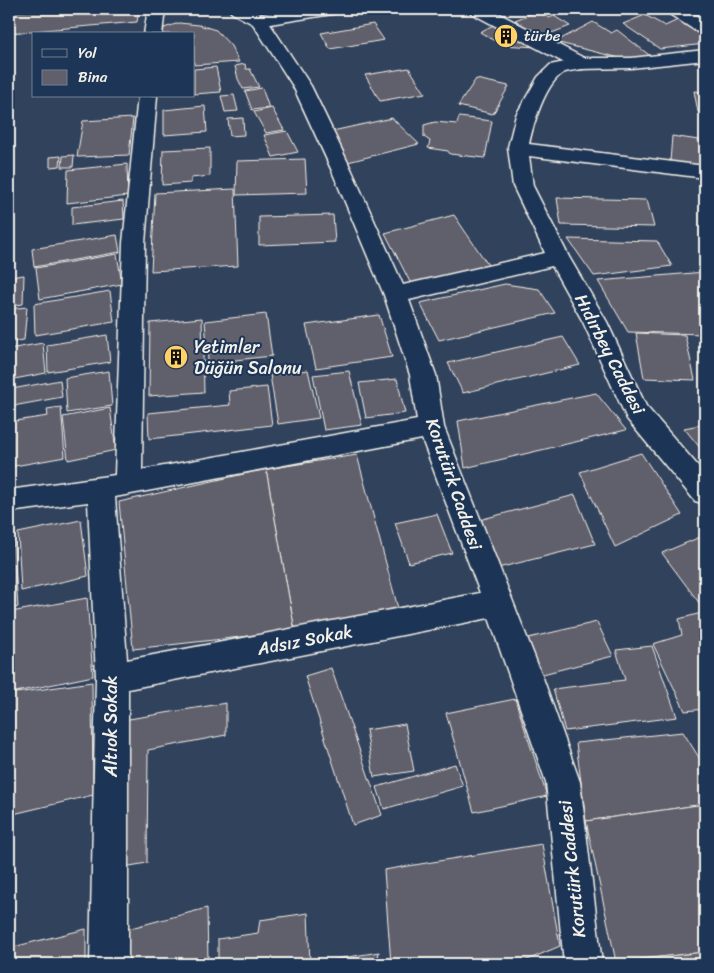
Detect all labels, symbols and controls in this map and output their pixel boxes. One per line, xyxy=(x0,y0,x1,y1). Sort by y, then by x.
building icon: türbe xyxy=(493,23,519,49)
place label: türbe xyxy=(524,23,561,49)
legend xyxy=(32,32,195,98)
text: Yol xyxy=(78,40,97,66)
text: Bina xyxy=(78,64,108,90)
street label: Hıdırbey Caddesi xyxy=(566,288,655,421)
place label: Yetimler Düğün Salonu xyxy=(194,331,302,384)
building icon: Yetimler Düğün Salonu xyxy=(163,344,189,370)
street label: Korutürk Caddesi xyxy=(416,414,492,555)
street label: Adsız Sokak xyxy=(254,615,355,665)
street label: Altıok Sokak xyxy=(95,675,127,778)
street label: Korutürk Caddesi xyxy=(549,798,595,939)

